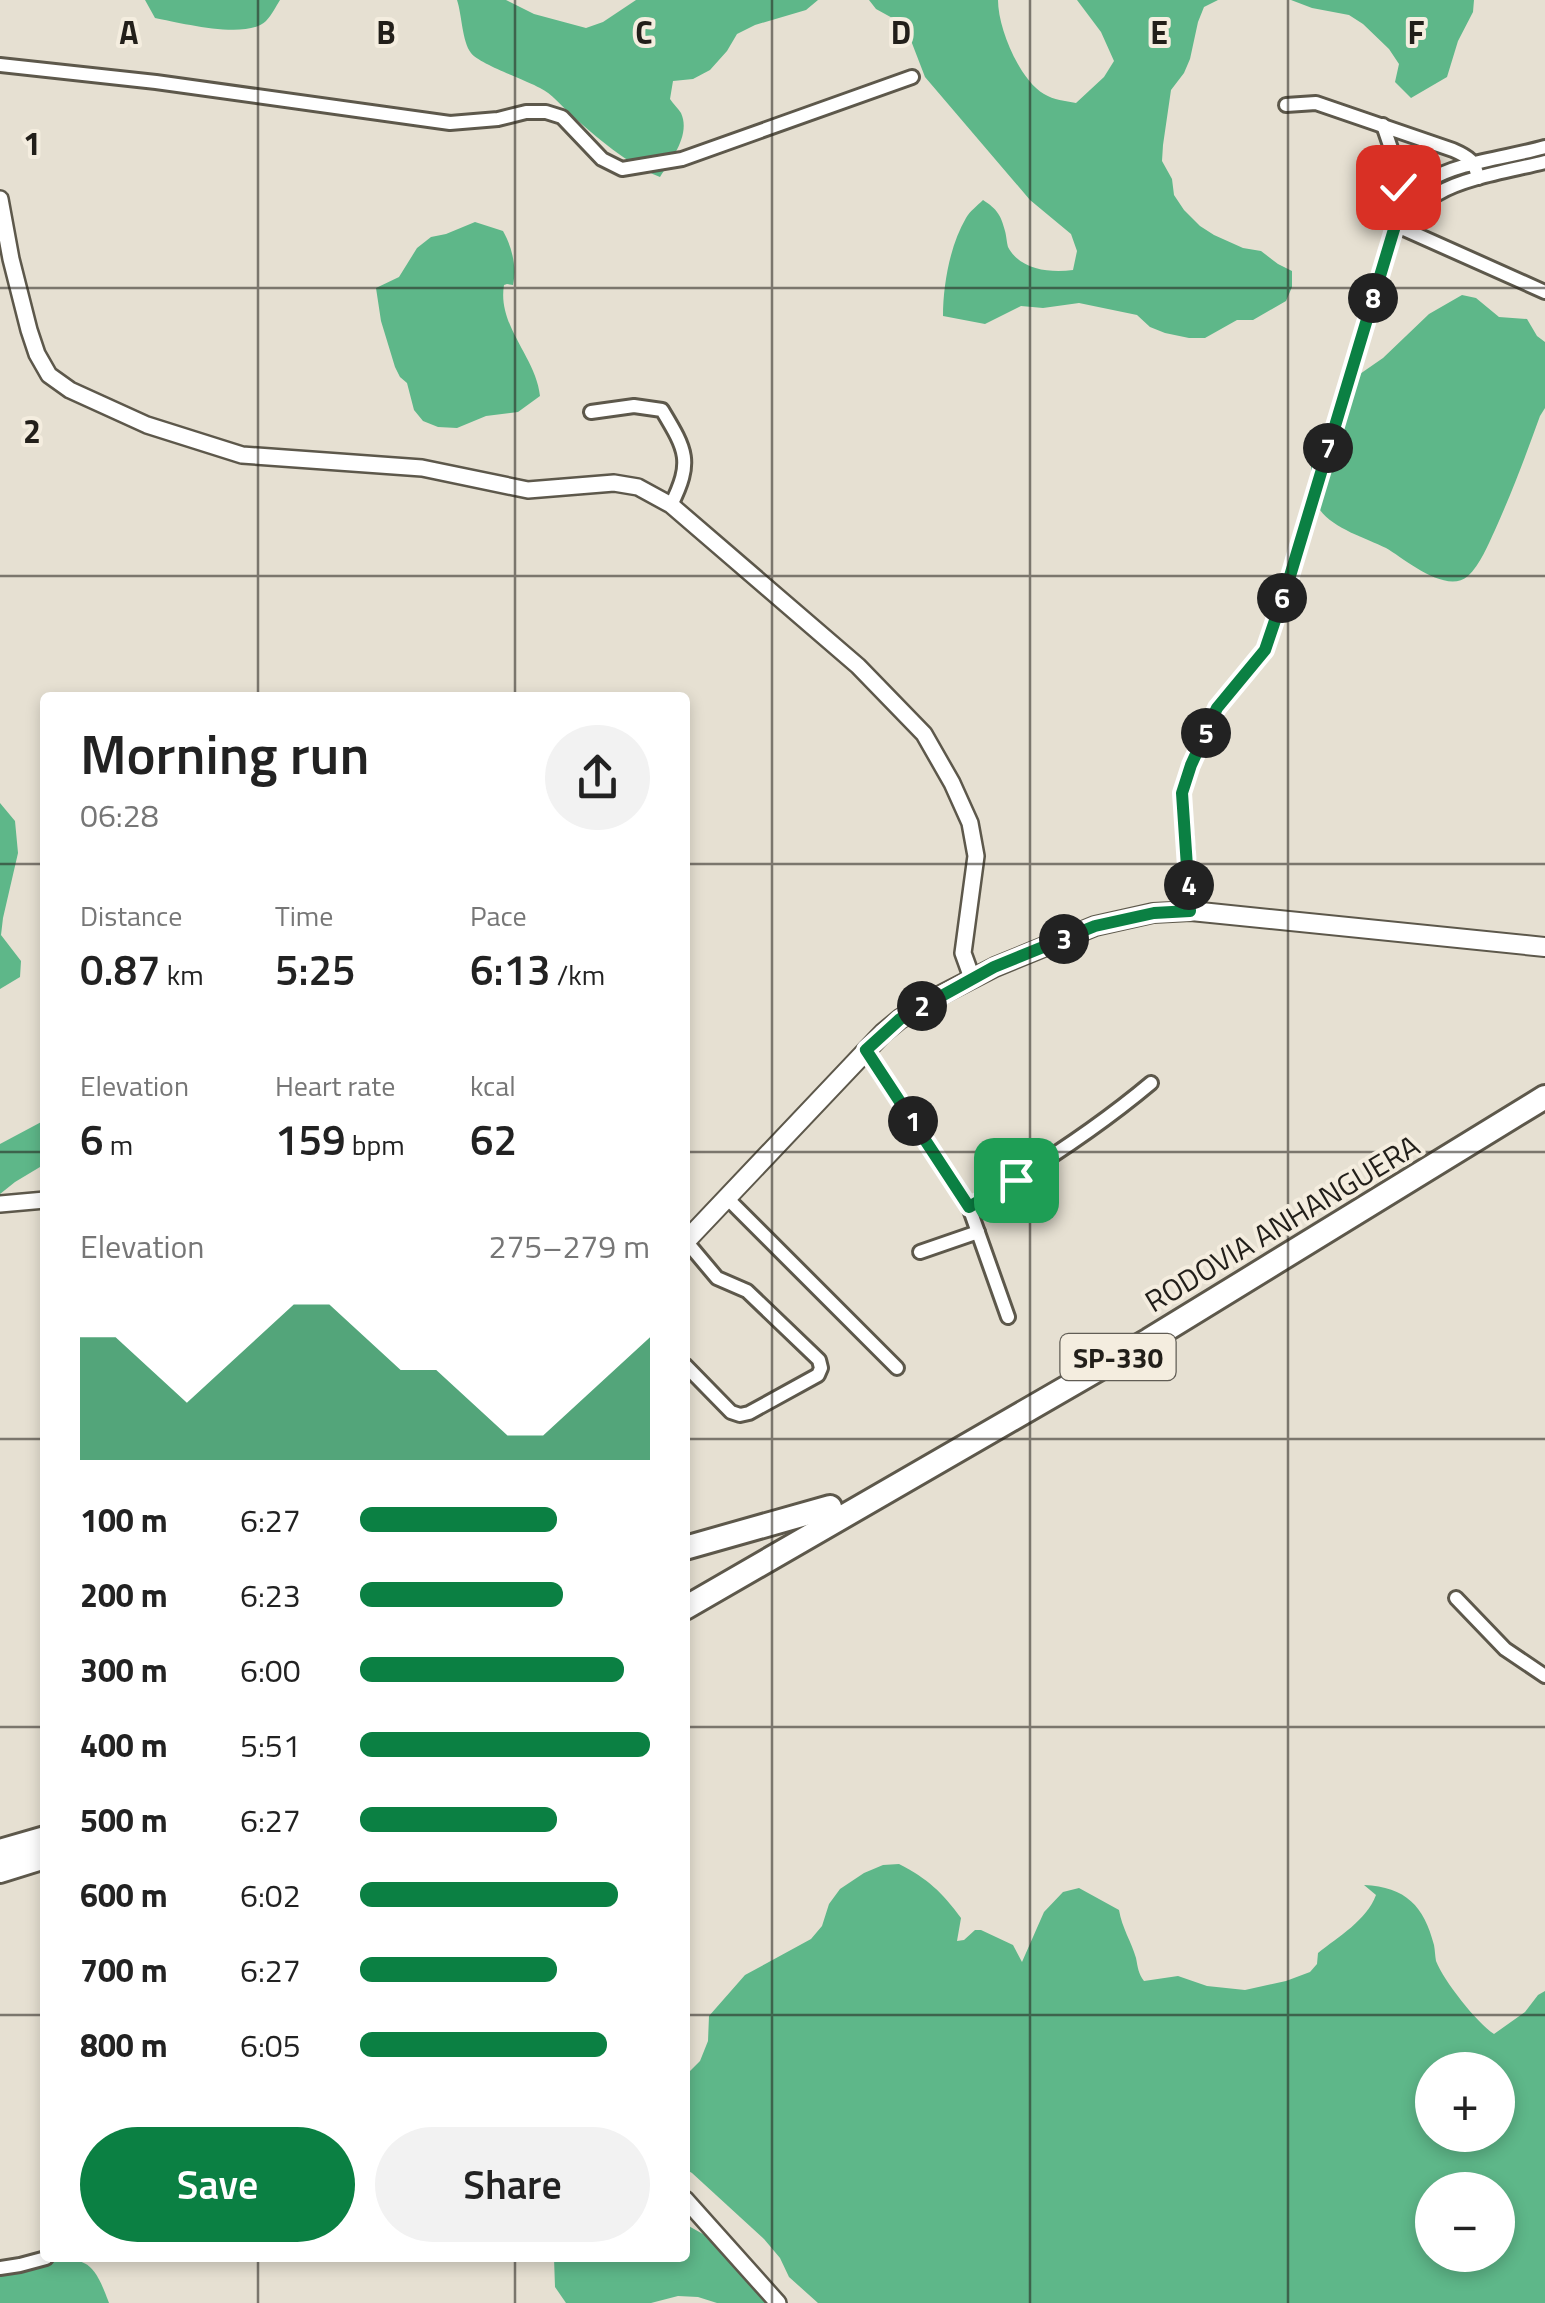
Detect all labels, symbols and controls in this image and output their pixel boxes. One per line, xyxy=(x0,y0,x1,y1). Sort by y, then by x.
text: A xyxy=(119,8,139,56)
text: B xyxy=(376,8,396,56)
text: C xyxy=(635,8,653,56)
text: D xyxy=(891,8,911,56)
text: E xyxy=(1150,8,1168,56)
text: F xyxy=(1408,8,1425,56)
text: 1 xyxy=(23,119,41,167)
pin xyxy=(1356,145,1441,230)
icon: check xyxy=(1371,160,1426,215)
pin: 8 xyxy=(1348,273,1398,323)
text: 8 xyxy=(1365,276,1381,319)
text: 2 xyxy=(23,407,41,455)
pin: 7 xyxy=(1303,423,1353,473)
text: 7 xyxy=(1320,426,1336,469)
pin: 6 xyxy=(1257,573,1307,623)
text: 6 xyxy=(1274,576,1290,619)
pin: 5 xyxy=(1181,708,1231,758)
text: 5 xyxy=(1198,711,1214,754)
text: Morning run xyxy=(80,712,369,795)
button: share xyxy=(545,725,650,830)
text: 06:28 xyxy=(80,791,159,839)
pin: 4 xyxy=(1164,860,1214,910)
text: 4 xyxy=(1181,863,1197,906)
text: Distance xyxy=(80,894,182,937)
text: Time xyxy=(275,894,333,937)
text: Pace xyxy=(470,894,527,937)
pin: 3 xyxy=(1039,914,1089,964)
text: 3 xyxy=(1056,917,1072,960)
text: 0.87 xyxy=(80,937,161,1001)
text: 5:25 xyxy=(275,937,356,1001)
text: 6:13 xyxy=(470,937,551,1001)
text: km xyxy=(161,953,204,996)
text: /km xyxy=(551,953,605,996)
pin: 2 xyxy=(897,981,947,1031)
text: 2 xyxy=(914,984,930,1027)
text: Elevation xyxy=(80,1064,189,1107)
text: Heart rate xyxy=(275,1064,395,1107)
text: kcal xyxy=(470,1064,516,1107)
pin: 1 xyxy=(888,1096,938,1146)
text: 1 xyxy=(905,1099,921,1142)
text: 6 xyxy=(80,1107,104,1171)
text: 159 xyxy=(275,1107,346,1171)
text: 62 xyxy=(470,1107,517,1171)
street label: RODOVIA ANHANGUERA xyxy=(1136,1122,1428,1323)
text: m xyxy=(104,1123,133,1166)
text: bpm xyxy=(346,1123,405,1166)
pin xyxy=(974,1138,1059,1223)
icon: arrive xyxy=(989,1153,1044,1208)
text: Elevation xyxy=(80,1222,204,1270)
text: 275–279 m xyxy=(488,1222,650,1270)
road number: SP-330 xyxy=(1060,1334,1176,1380)
text: 100 m xyxy=(80,1496,168,1544)
text: 6:27 xyxy=(240,1496,301,1544)
text: 200 m xyxy=(80,1571,168,1619)
text: 6:23 xyxy=(240,1571,301,1619)
text: 300 m xyxy=(80,1646,168,1694)
text: 6:00 xyxy=(240,1646,301,1694)
text: 400 m xyxy=(80,1721,168,1769)
text: 5:51 xyxy=(240,1721,301,1769)
text: 500 m xyxy=(80,1796,168,1844)
text: 6:27 xyxy=(240,1796,301,1844)
text: 600 m xyxy=(80,1871,168,1919)
text: 6:02 xyxy=(240,1871,301,1919)
text: 700 m xyxy=(80,1946,168,1994)
text: 6:27 xyxy=(240,1946,301,1994)
text: 800 m xyxy=(80,2021,168,2069)
text: 6:05 xyxy=(240,2021,301,2069)
map controls xyxy=(1415,2052,1515,2272)
button: + xyxy=(1415,2052,1515,2152)
button: Save xyxy=(80,2127,355,2242)
button: Share xyxy=(375,2127,650,2242)
button: − xyxy=(1415,2172,1515,2272)

